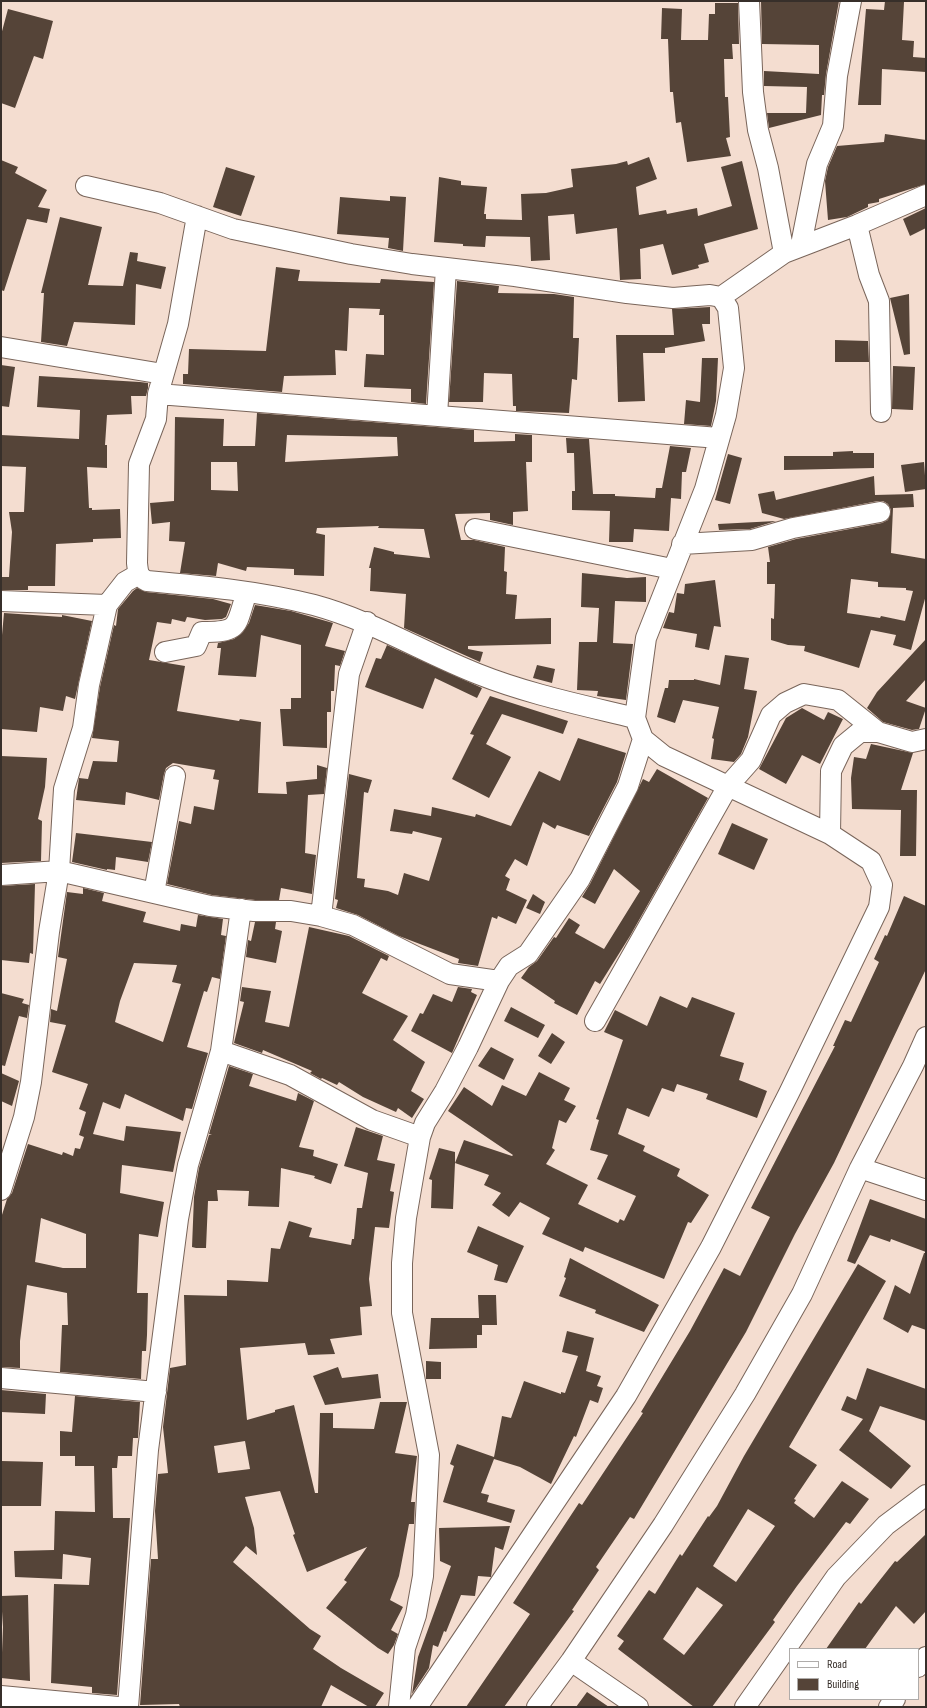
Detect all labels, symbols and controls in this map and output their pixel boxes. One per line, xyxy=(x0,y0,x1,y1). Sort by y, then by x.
legend xyxy=(789,1648,919,1700)
text: Road xyxy=(827,1657,847,1672)
text: Building xyxy=(827,1677,859,1692)

